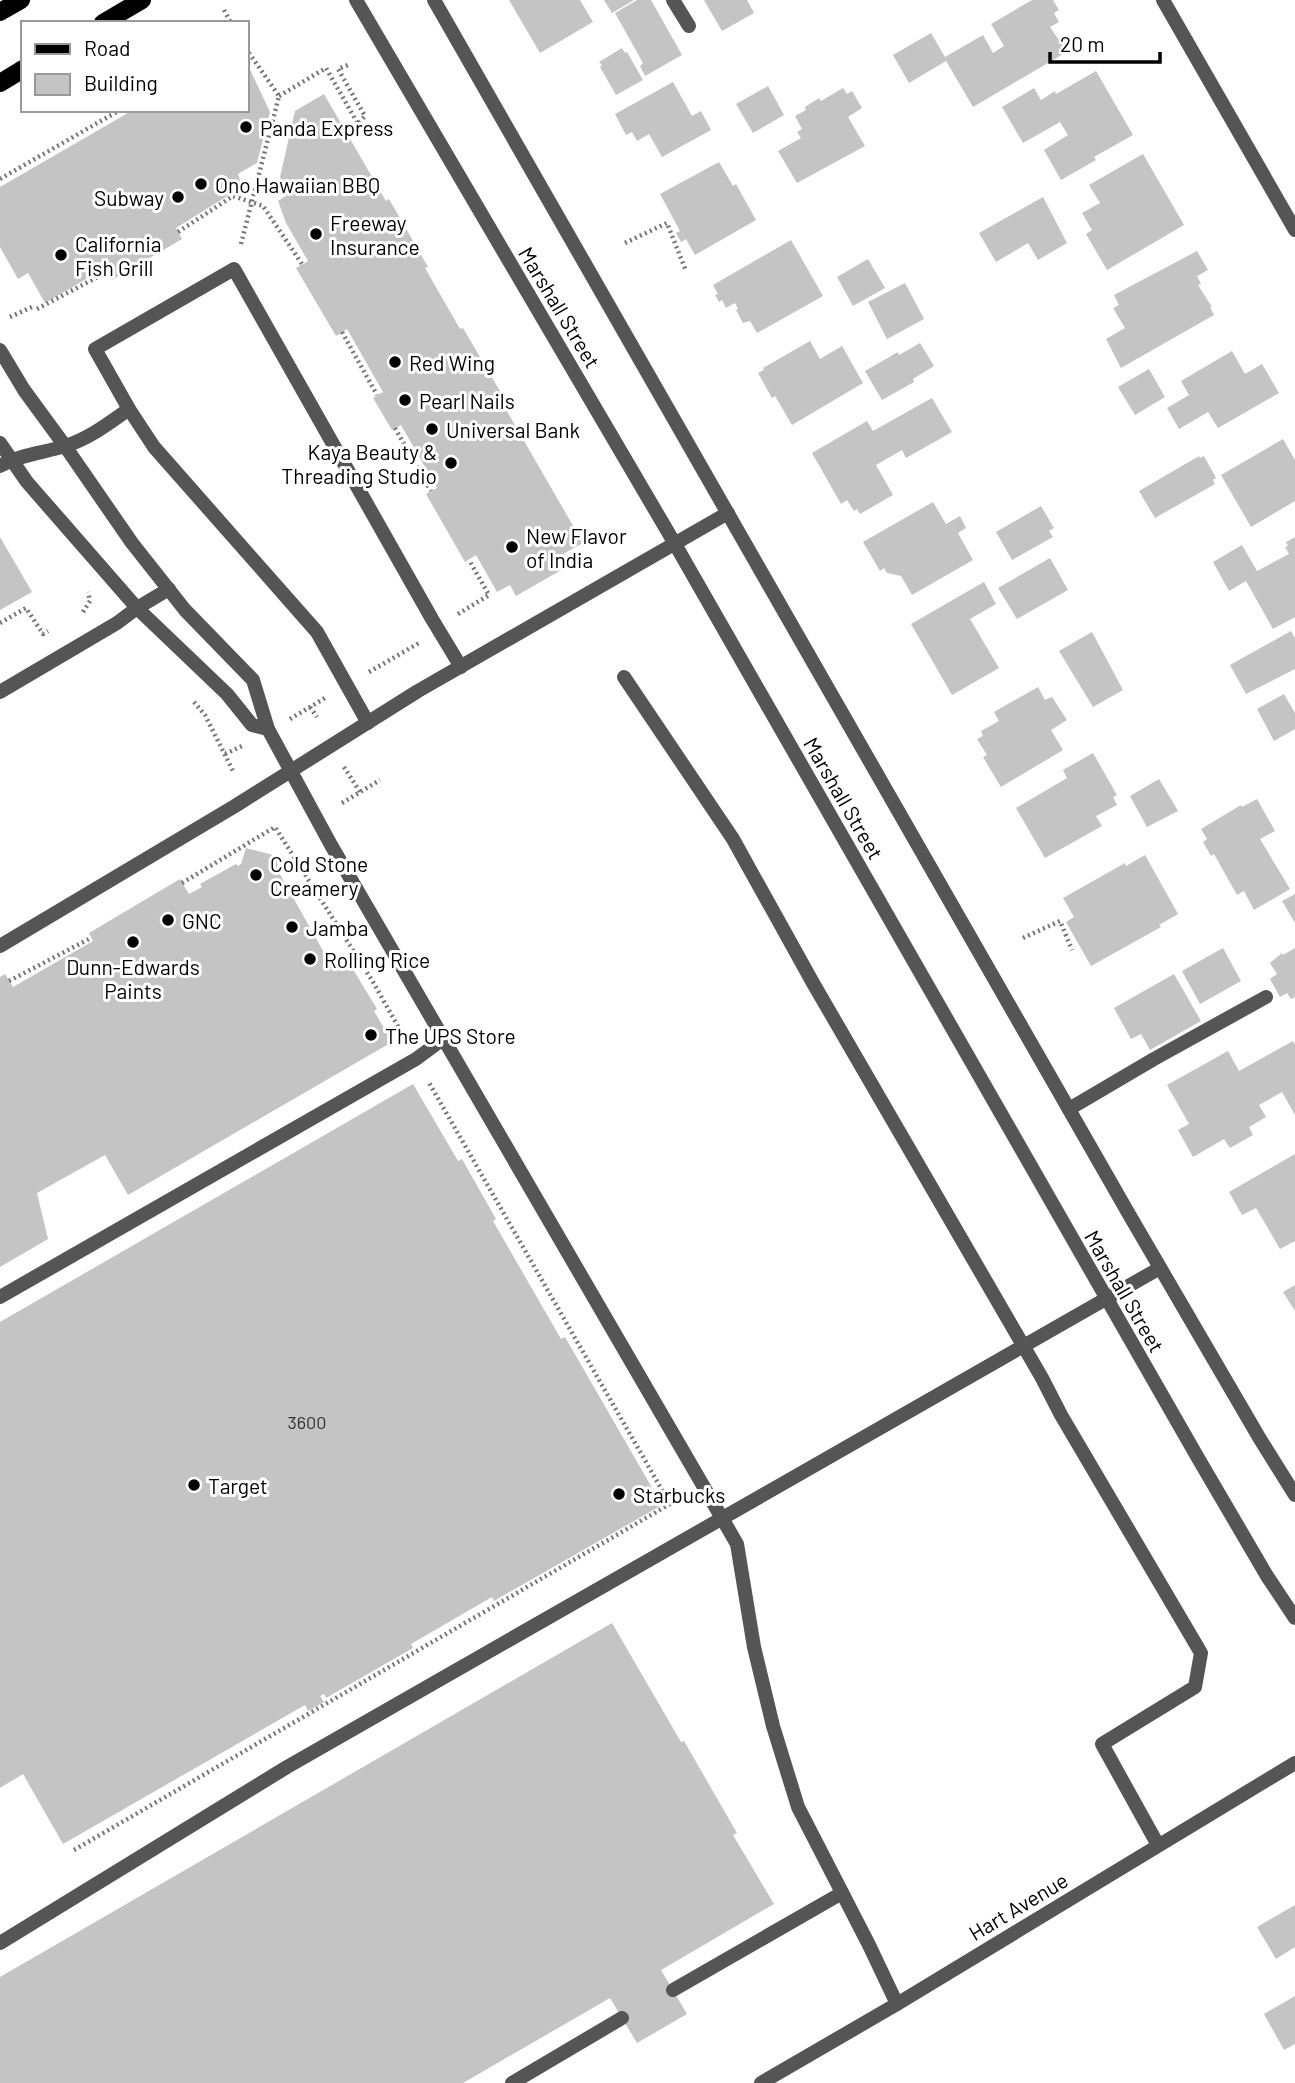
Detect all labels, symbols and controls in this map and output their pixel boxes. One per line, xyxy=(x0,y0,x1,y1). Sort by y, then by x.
legend xyxy=(21,21,248,112)
scale bar xyxy=(1050,21,1160,65)
text: 20 m xyxy=(1060,31,1105,56)
text: Road xyxy=(84,35,130,60)
text: Building xyxy=(84,70,158,95)
place label: Panda Express xyxy=(260,115,393,140)
marker: Panda Express xyxy=(238,119,254,135)
place label: Ono Hawaiian BBQ xyxy=(215,172,380,197)
marker: Ono Hawaiian BBQ xyxy=(193,176,209,192)
place label: Subway xyxy=(94,185,164,210)
marker: Subway xyxy=(170,189,186,205)
place label: Freeway Insurance xyxy=(330,210,420,259)
marker: Freeway Insurance xyxy=(308,226,324,242)
place label: California Fish Grill xyxy=(75,231,162,280)
street label: Marshall Street xyxy=(514,242,606,372)
marker: California Fish Grill xyxy=(53,247,69,263)
place label: Red Wing xyxy=(409,350,495,375)
marker: Red Wing xyxy=(387,354,403,370)
place label: Pearl Nails xyxy=(419,388,515,413)
marker: Pearl Nails xyxy=(397,392,413,408)
place label: Universal Bank xyxy=(446,417,580,442)
marker: Universal Bank xyxy=(424,421,440,437)
place label: Kaya Beauty & Threading Studio xyxy=(281,439,437,488)
marker: Kaya Beauty & Threading Studio xyxy=(443,455,459,471)
place label: New Flavor of India xyxy=(526,523,627,572)
marker: New Flavor of India xyxy=(504,539,520,555)
street label: Marshall Street xyxy=(799,733,889,863)
place label: Cold Stone Creamery xyxy=(270,851,368,900)
marker: Cold Stone Creamery xyxy=(248,867,264,883)
place label: GNC xyxy=(182,908,222,933)
marker: GNC xyxy=(160,912,176,928)
place label: Jamba xyxy=(306,915,368,940)
marker: Jamba xyxy=(284,919,300,935)
marker: Dunn-Edwards Paints xyxy=(125,934,141,950)
place label: Rolling Rice xyxy=(324,947,430,972)
marker: Rolling Rice xyxy=(302,951,318,967)
place label: Dunn-Edwards Paints xyxy=(66,954,200,1003)
place label: The UPS Store xyxy=(385,1023,516,1048)
marker: The UPS Store xyxy=(363,1027,379,1043)
street label: Marshall Street xyxy=(1080,1226,1170,1356)
house number: 3600 xyxy=(288,1411,326,1433)
place label: Target xyxy=(208,1473,268,1498)
marker: Target xyxy=(186,1477,202,1493)
place label: Starbucks xyxy=(633,1482,725,1507)
marker: Starbucks xyxy=(611,1486,627,1502)
street label: Hart Avenue xyxy=(964,1867,1072,1945)

